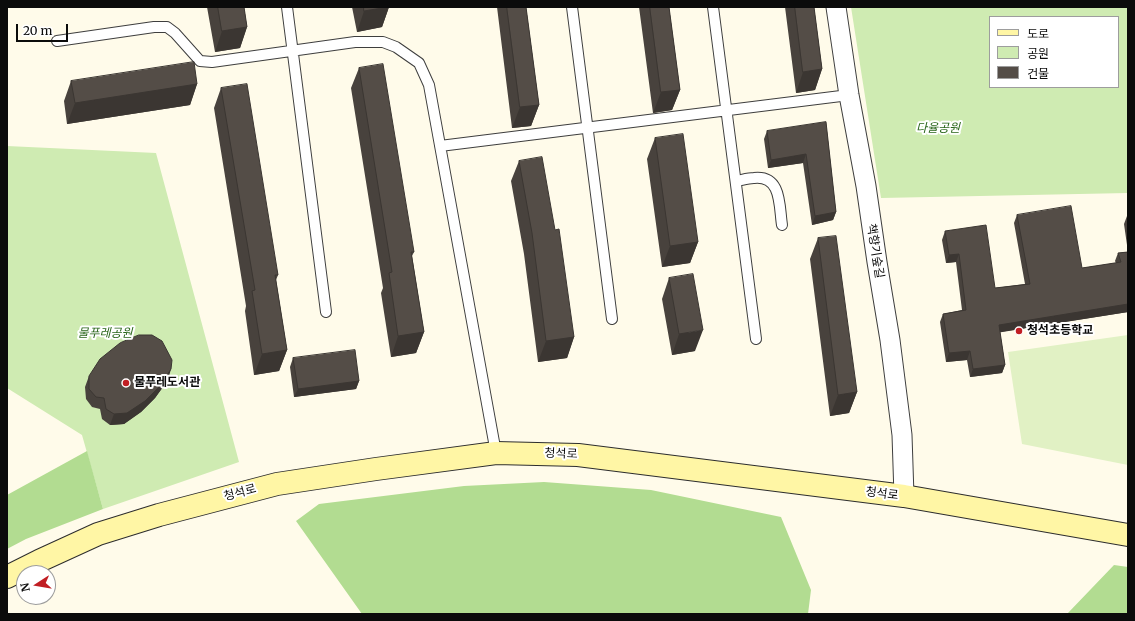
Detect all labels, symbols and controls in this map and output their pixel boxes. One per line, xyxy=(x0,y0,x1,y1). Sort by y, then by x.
scale bar xyxy=(18,16,70,42)
legend xyxy=(989,16,1119,88)
text: 20 m xyxy=(23,23,52,38)
text: 도로 xyxy=(1027,26,1049,41)
text: 공원 xyxy=(1027,46,1049,61)
text: 건물 xyxy=(1027,66,1049,81)
park label: 다율공원 xyxy=(916,122,960,136)
street label: 책향기숲길 xyxy=(864,223,886,279)
place label: 청석초등학교 xyxy=(1027,324,1093,338)
marker: 청석초등학교 xyxy=(1014,326,1024,336)
park label: 물푸레공원 xyxy=(77,327,133,341)
place label: 물푸레도서관 xyxy=(134,376,200,390)
marker: 물푸레도서관 xyxy=(121,378,131,388)
street label: 청석로 xyxy=(544,446,578,462)
street label: 청석로 xyxy=(222,482,258,504)
street label: 청석로 xyxy=(865,485,899,503)
north arrow xyxy=(16,565,56,605)
text: N xyxy=(17,582,33,593)

